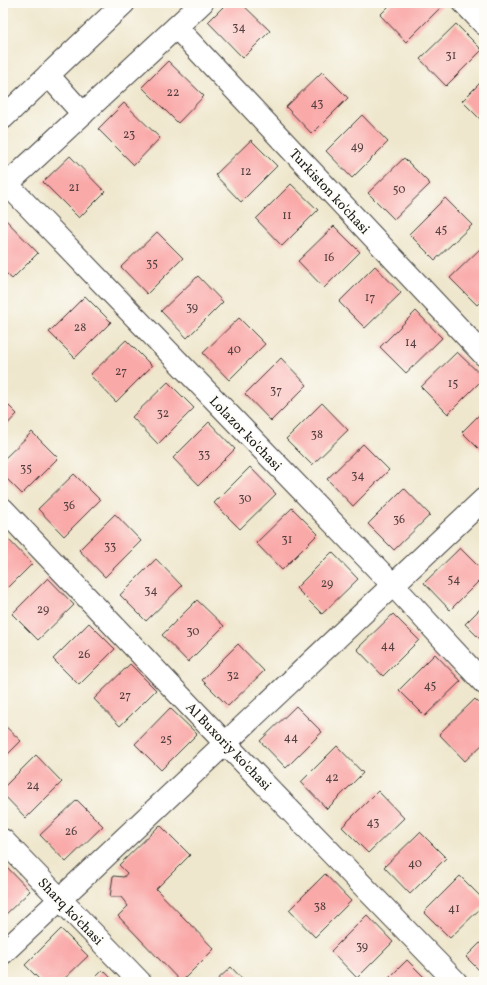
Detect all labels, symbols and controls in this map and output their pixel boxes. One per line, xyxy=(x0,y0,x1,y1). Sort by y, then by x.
house number: 34 xyxy=(232,20,246,36)
house number: 31 xyxy=(446,48,456,64)
house number: 22 xyxy=(167,85,179,101)
house number: 43 xyxy=(311,96,323,112)
house number: 23 xyxy=(123,127,135,143)
house number: 49 xyxy=(350,139,364,155)
street label: Turkiston ko'chasi xyxy=(284,145,373,239)
house number: 12 xyxy=(240,164,252,180)
house number: 21 xyxy=(68,180,80,196)
house number: 50 xyxy=(393,182,405,198)
house number: 11 xyxy=(282,208,292,224)
house number: 45 xyxy=(435,222,448,238)
house number: 16 xyxy=(324,250,334,266)
house number: 35 xyxy=(146,256,158,272)
house number: 17 xyxy=(365,290,375,306)
house number: 39 xyxy=(186,300,198,316)
house number: 28 xyxy=(74,320,86,336)
house number: 14 xyxy=(405,335,417,351)
house number: 40 xyxy=(227,342,241,358)
house number: 27 xyxy=(115,364,127,380)
house number: 15 xyxy=(448,376,458,392)
house number: 37 xyxy=(270,383,282,399)
street label: Lolazor ko'chasi xyxy=(204,392,286,476)
house number: 32 xyxy=(157,406,169,422)
house number: 38 xyxy=(311,427,323,443)
house number: 33 xyxy=(198,447,210,463)
house number: 35 xyxy=(20,461,32,477)
house number: 34 xyxy=(351,468,365,484)
house number: 30 xyxy=(238,491,252,507)
house number: 36 xyxy=(63,498,75,514)
house number: 36 xyxy=(393,512,405,528)
house number: 31 xyxy=(282,532,292,548)
house number: 33 xyxy=(104,539,116,555)
house number: 54 xyxy=(448,572,460,588)
house number: 29 xyxy=(321,576,333,592)
house number: 34 xyxy=(144,583,158,599)
house number: 29 xyxy=(37,602,49,618)
house number: 30 xyxy=(186,624,200,640)
house number: 44 xyxy=(381,638,395,654)
house number: 26 xyxy=(78,647,90,663)
house number: 32 xyxy=(227,668,239,684)
house number: 45 xyxy=(424,678,437,694)
house number: 27 xyxy=(119,688,131,704)
street label: Al Buxoriy ko'chasi xyxy=(181,699,275,795)
house number: 44 xyxy=(284,730,298,746)
house number: 25 xyxy=(160,732,172,748)
house number: 42 xyxy=(325,770,339,786)
house number: 24 xyxy=(26,778,40,794)
house number: 43 xyxy=(367,815,379,831)
house number: 26 xyxy=(65,824,77,840)
house number: 40 xyxy=(408,856,422,872)
street label: Sharq ko'chasi xyxy=(33,874,107,950)
house number: 38 xyxy=(314,899,326,915)
house number: 41 xyxy=(448,901,460,917)
house number: 39 xyxy=(356,939,368,955)

